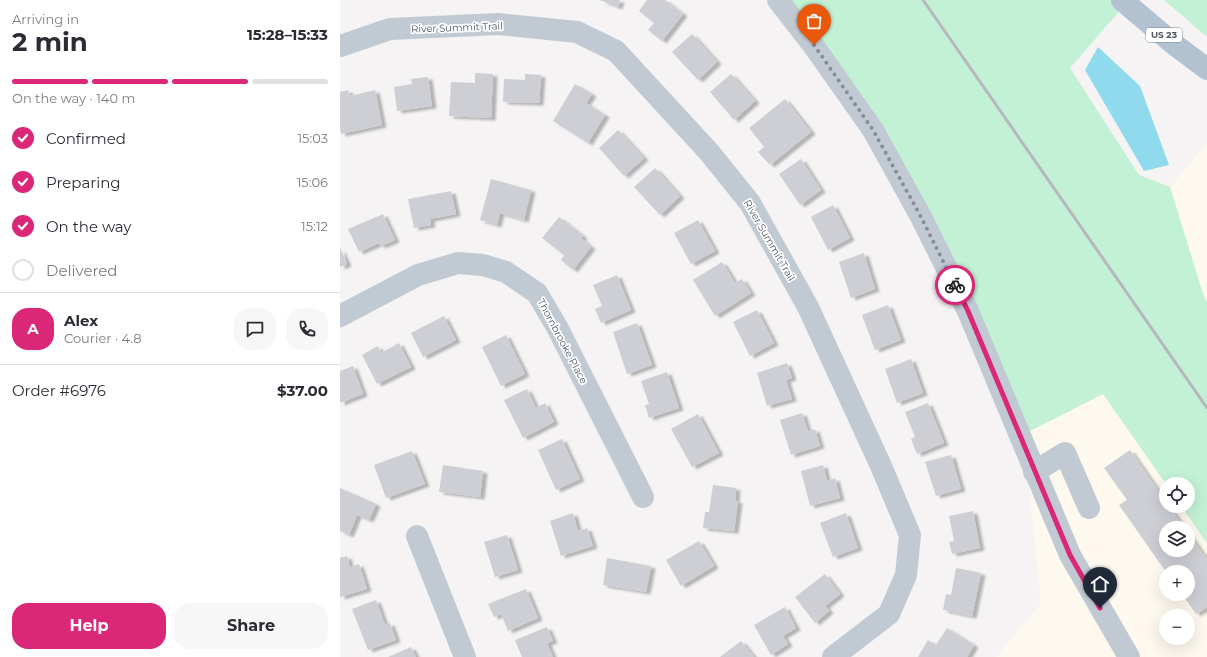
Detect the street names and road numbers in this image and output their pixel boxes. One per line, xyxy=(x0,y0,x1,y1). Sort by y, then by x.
street label: River Summit Trail xyxy=(411,19,503,36)
road number: US 23 xyxy=(1146,28,1182,42)
street label: River Summit Trail xyxy=(741,197,798,283)
street label: Thornbrooke Place xyxy=(535,296,590,386)

